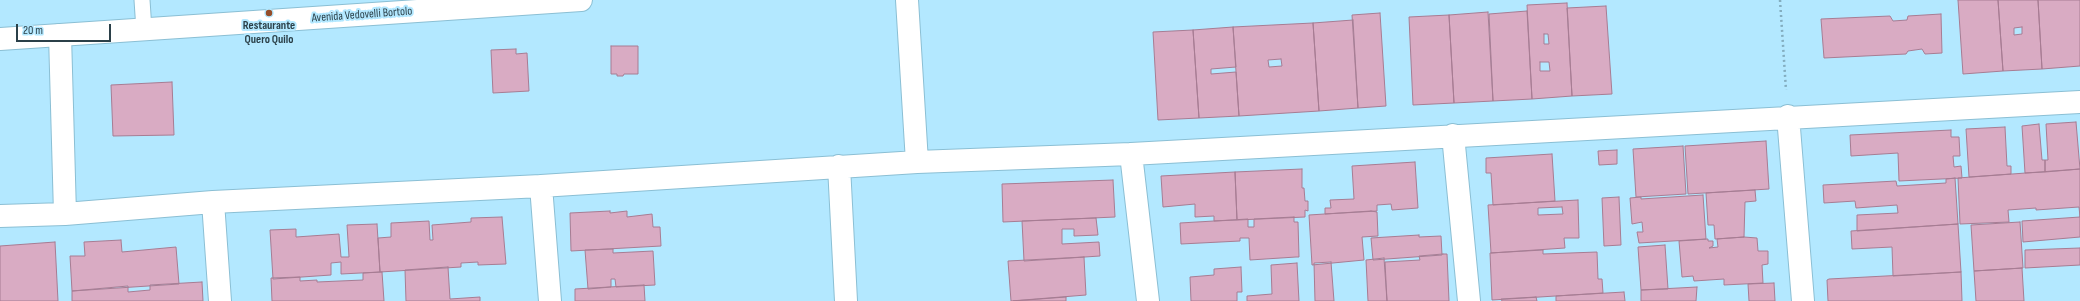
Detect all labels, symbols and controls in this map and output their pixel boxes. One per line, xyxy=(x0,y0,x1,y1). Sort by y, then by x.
street label: Avenida Vedovelli Bortolo xyxy=(311,4,413,26)
marker: Restaurante Quero Quilo xyxy=(264,8,274,18)
scale bar xyxy=(18,16,113,42)
place label: Restaurante Quero Quilo xyxy=(243,19,295,47)
text: 20 m xyxy=(23,23,43,38)

